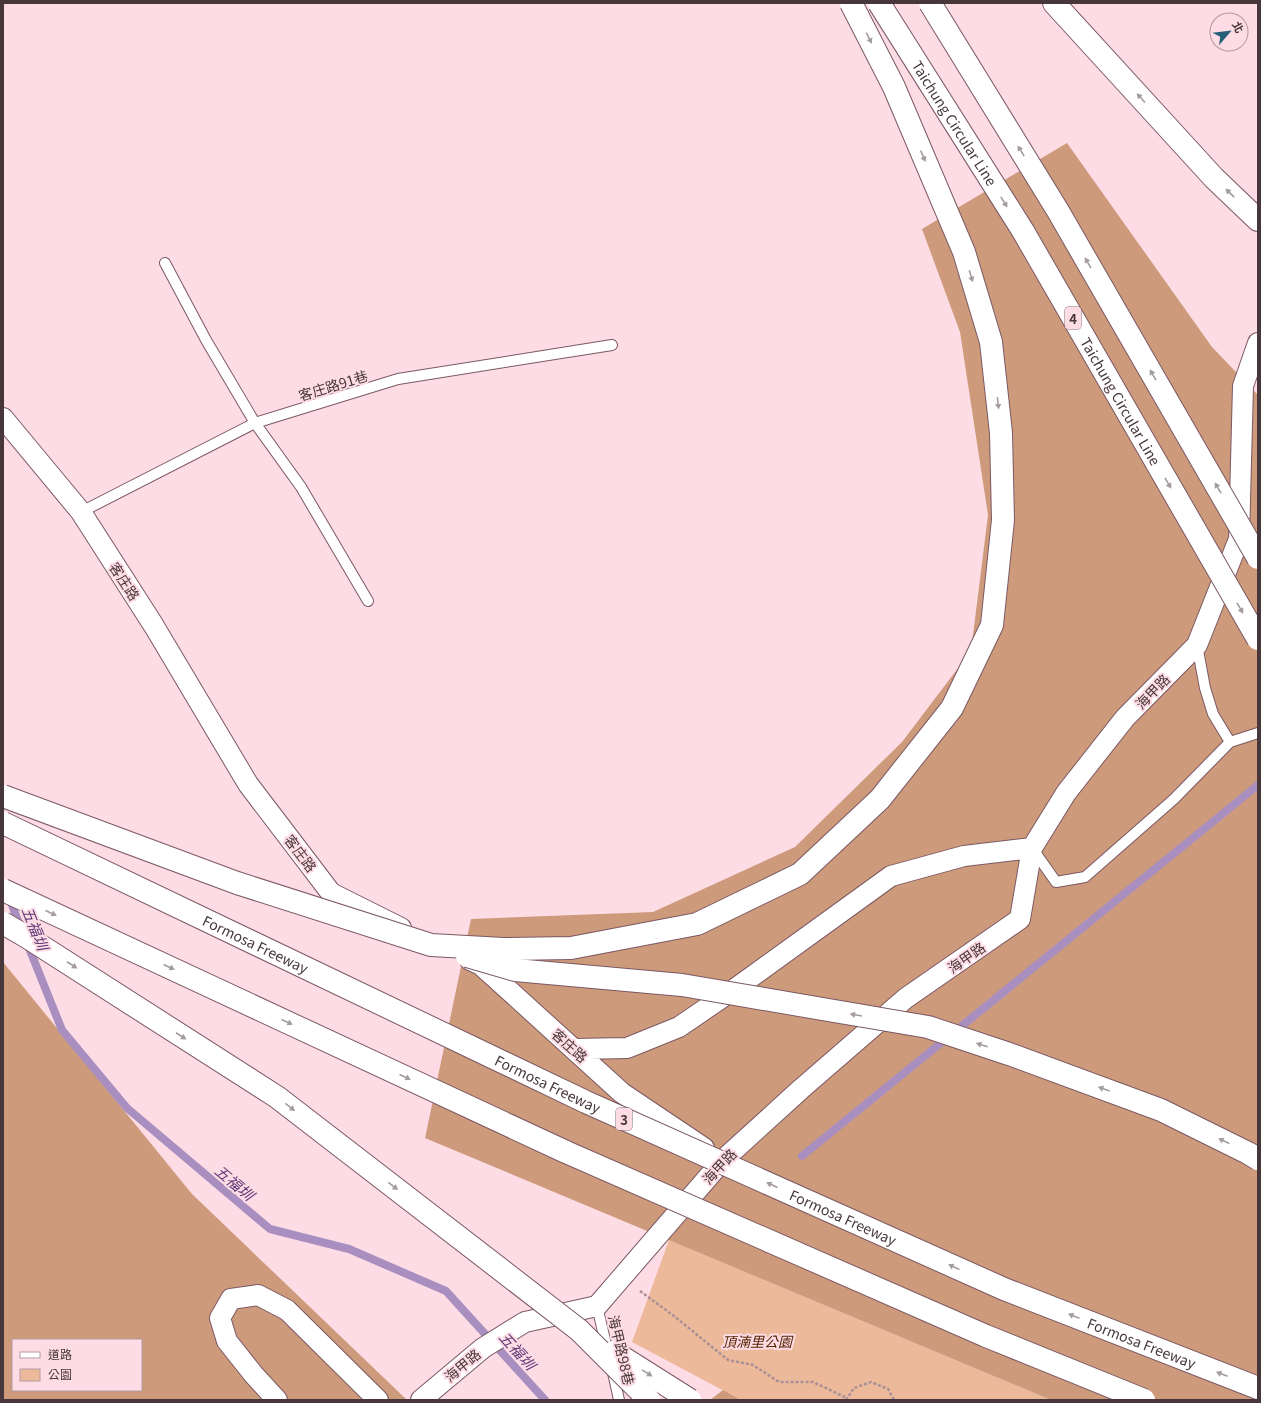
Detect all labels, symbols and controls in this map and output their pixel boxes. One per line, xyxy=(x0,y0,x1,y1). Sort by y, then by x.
north arrow xyxy=(1209,12,1249,52)
text: 北 xyxy=(1229,18,1248,35)
one-way arrow xyxy=(866,32,872,43)
street label: Taichung Circular Line xyxy=(908,57,1002,190)
one-way arrow xyxy=(1136,93,1146,103)
one-way arrow xyxy=(1017,146,1025,156)
one-way arrow xyxy=(920,150,926,161)
one-way arrow xyxy=(1225,188,1235,198)
one-way arrow xyxy=(1001,196,1008,208)
one-way arrow xyxy=(1084,257,1091,269)
one-way arrow xyxy=(968,271,974,283)
road number: 4 xyxy=(1065,307,1081,329)
street label: Taichung Circular Line xyxy=(1076,333,1166,469)
street label: 客庄路91巷 xyxy=(296,365,370,405)
one-way arrow xyxy=(1149,370,1156,381)
one-way arrow xyxy=(995,397,1001,409)
one-way arrow xyxy=(1165,477,1172,489)
one-way arrow xyxy=(1214,482,1221,494)
street label: 客庄路 xyxy=(105,558,145,604)
one-way arrow xyxy=(1237,602,1244,614)
street label: 海甲路 xyxy=(1130,669,1174,713)
street label: 客庄路 xyxy=(280,830,322,876)
water label: 五福圳 xyxy=(18,903,55,955)
one-way arrow xyxy=(45,909,57,916)
street label: Formosa Freeway xyxy=(199,910,312,978)
street label: 海甲路 xyxy=(943,937,989,977)
one-way arrow xyxy=(66,962,78,969)
one-way arrow xyxy=(163,964,175,970)
one-way arrow xyxy=(850,1012,862,1018)
one-way arrow xyxy=(281,1019,292,1025)
street label: 客庄路 xyxy=(548,1024,592,1066)
one-way arrow xyxy=(176,1032,187,1039)
one-way arrow xyxy=(976,1042,988,1048)
street label: Formosa Freeway xyxy=(492,1050,604,1118)
one-way arrow xyxy=(399,1074,410,1080)
one-way arrow xyxy=(1098,1086,1110,1092)
one-way arrow xyxy=(285,1103,296,1111)
road number: 3 xyxy=(616,1108,632,1130)
one-way arrow xyxy=(1218,1138,1229,1144)
street label: 海甲路 xyxy=(697,1144,741,1188)
water label: 五福圳 xyxy=(211,1159,261,1206)
one-way arrow xyxy=(387,1182,398,1191)
one-way arrow xyxy=(766,1182,777,1188)
street label: Formosa Freeway xyxy=(787,1184,900,1250)
one-way arrow xyxy=(949,1264,960,1270)
street label: Formosa Freeway xyxy=(1085,1312,1199,1373)
street label: 海甲路98巷 xyxy=(604,1313,640,1387)
one-way arrow xyxy=(1068,1313,1080,1319)
water label: 五福圳 xyxy=(495,1326,542,1375)
park label: 頂湳里公園 xyxy=(722,1331,794,1351)
legend xyxy=(12,1339,142,1391)
street label: 海甲路 xyxy=(439,1344,485,1386)
text: 道路 xyxy=(48,1345,72,1362)
text: 公園 xyxy=(48,1365,72,1382)
one-way arrow xyxy=(642,1369,652,1377)
one-way arrow xyxy=(1215,1370,1227,1376)

